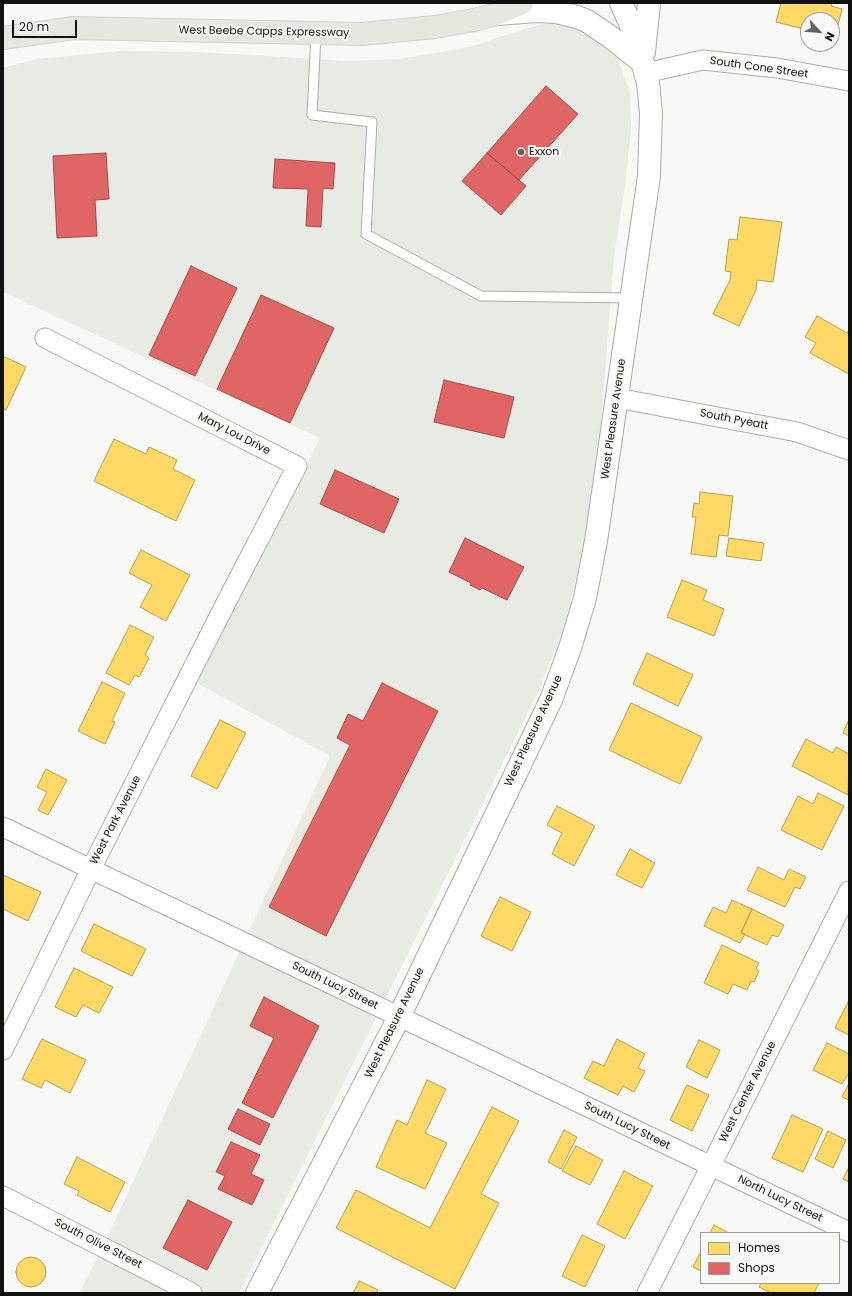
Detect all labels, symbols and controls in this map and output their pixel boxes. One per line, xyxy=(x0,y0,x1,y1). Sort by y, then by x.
scale bar xyxy=(14,12,79,38)
north arrow xyxy=(800,12,840,52)
text: 20 m xyxy=(19,18,49,35)
street label: West Beebe Capps Expressway xyxy=(179,24,349,40)
text: N xyxy=(821,30,839,44)
street label: South Cone Street xyxy=(709,55,809,81)
place label: Exxon xyxy=(529,145,559,159)
marker: Exxon xyxy=(516,147,526,157)
street label: West Pleasure Avenue xyxy=(599,358,629,480)
street label: South Pyeatt xyxy=(699,407,769,433)
street label: Mary Lou Drive xyxy=(196,410,272,458)
street label: West Pleasure Avenue xyxy=(502,673,566,789)
street label: West Park Avenue xyxy=(88,773,144,867)
street label: South Lucy Street xyxy=(290,959,380,1013)
street label: West Pleasure Avenue xyxy=(362,965,428,1081)
street label: West Center Avenue xyxy=(717,1039,779,1145)
street label: South Lucy Street xyxy=(582,1099,672,1153)
street label: North Lucy Street xyxy=(735,1173,825,1225)
street label: South Olive Street xyxy=(52,1216,144,1272)
legend xyxy=(700,1232,840,1284)
text: Homes xyxy=(738,1239,780,1256)
text: Shops xyxy=(738,1259,775,1276)

